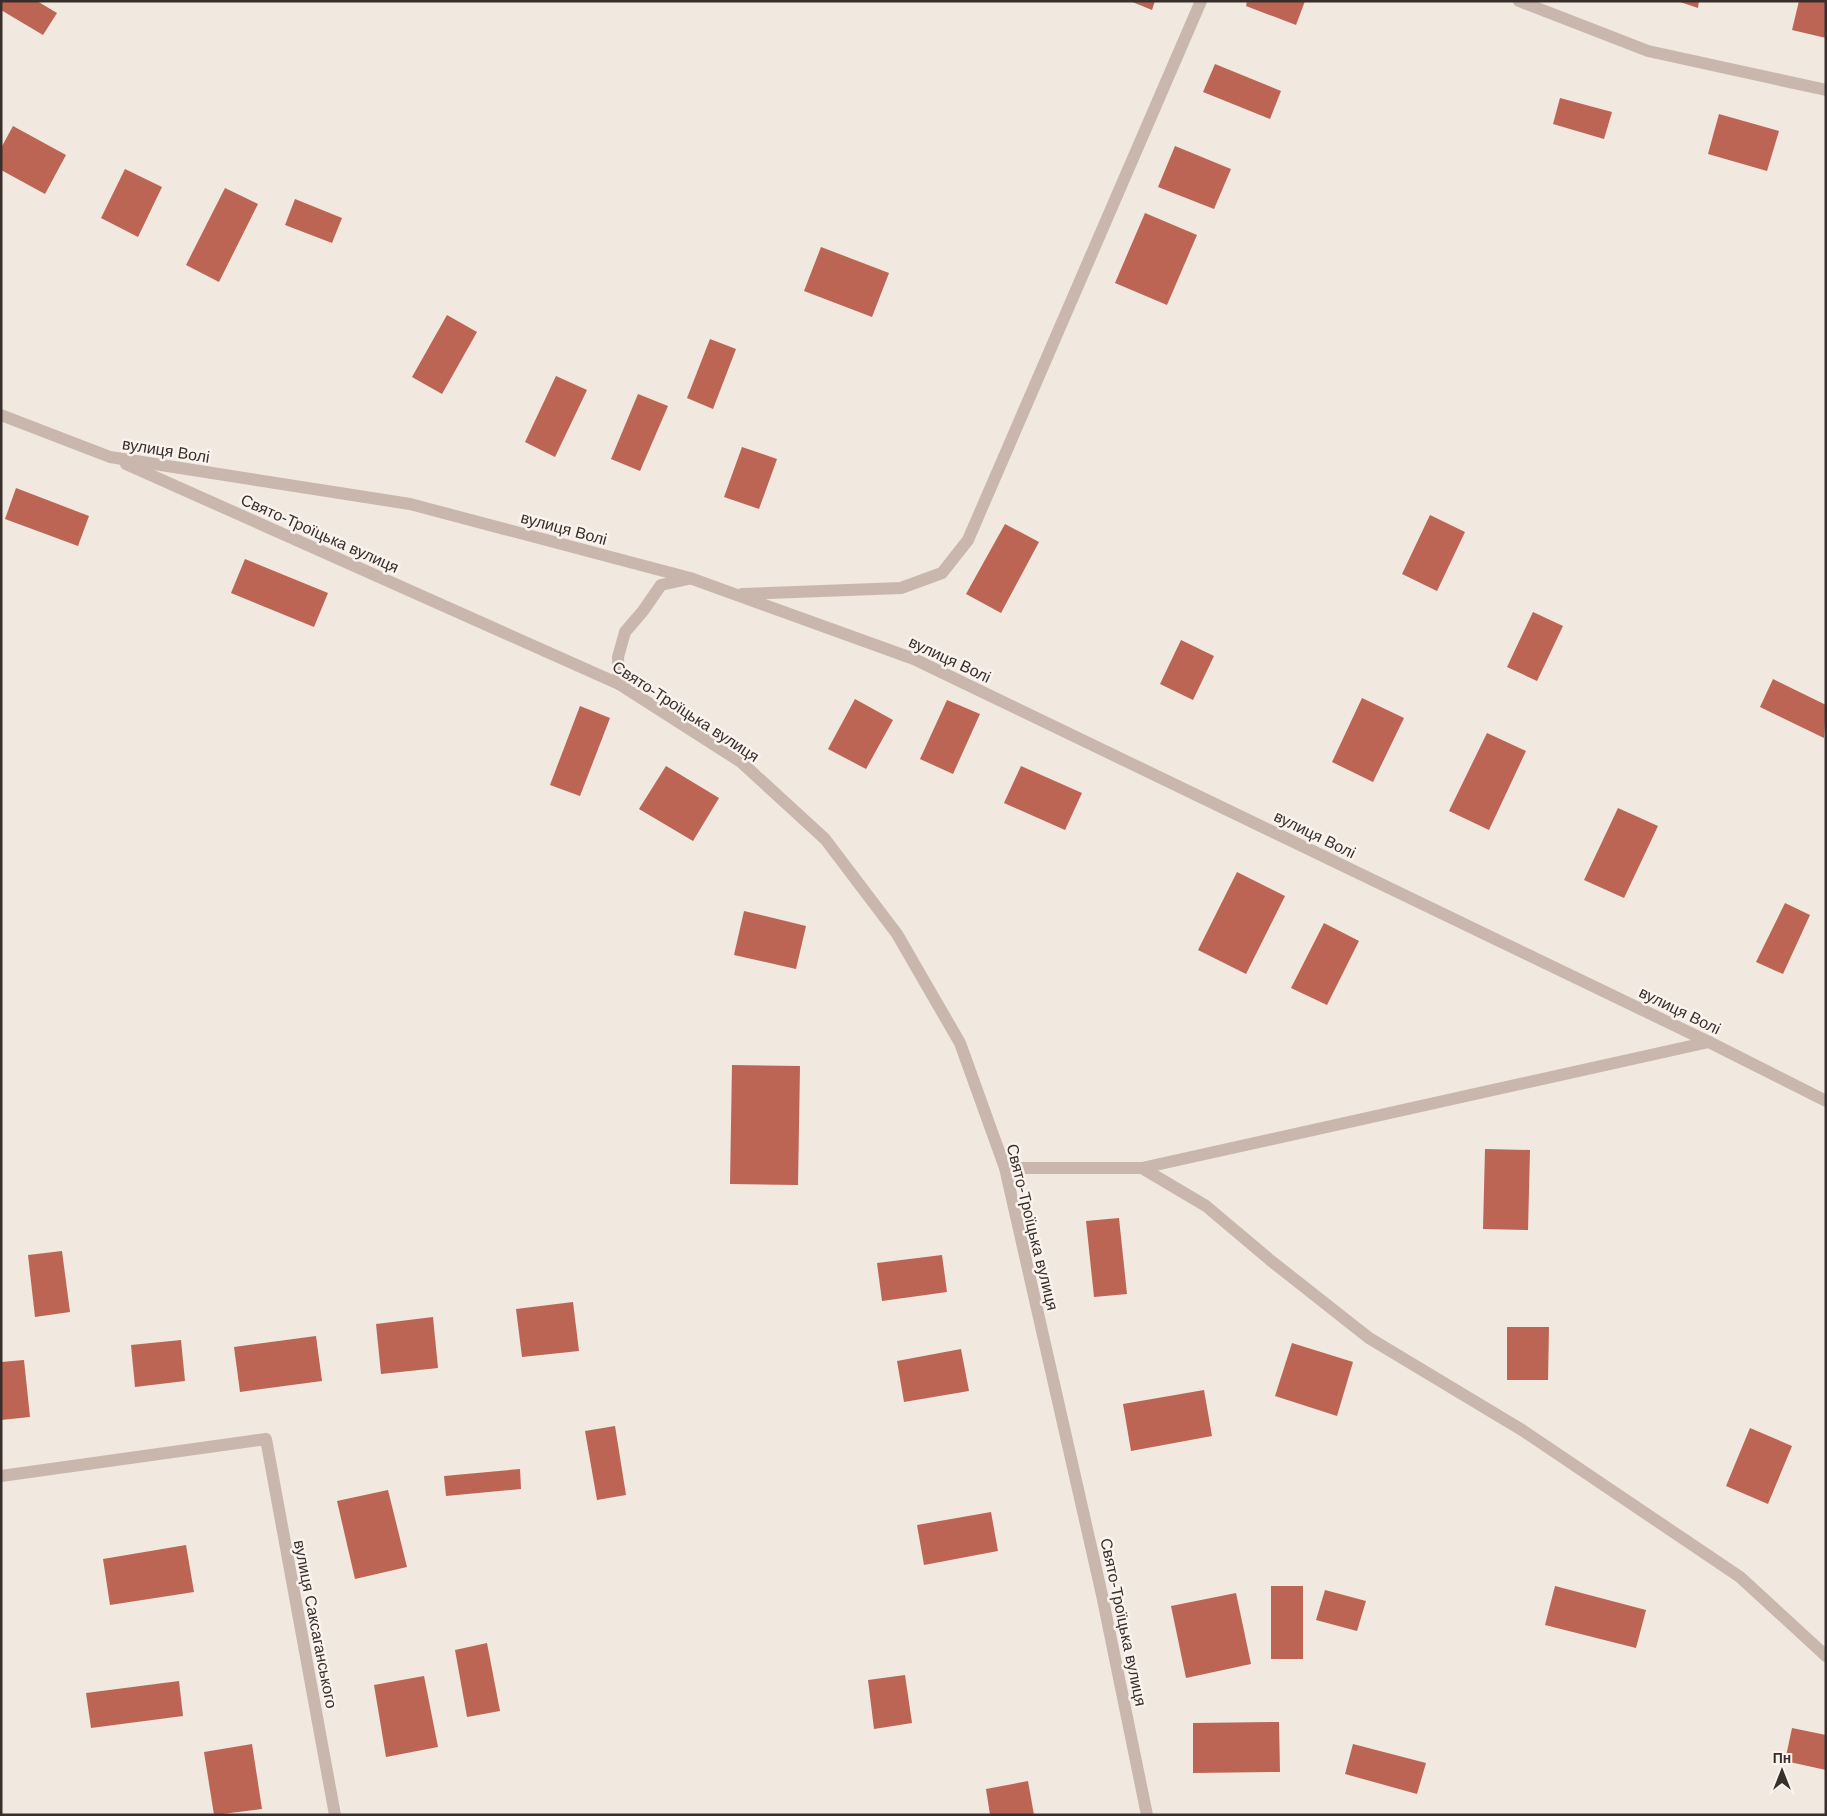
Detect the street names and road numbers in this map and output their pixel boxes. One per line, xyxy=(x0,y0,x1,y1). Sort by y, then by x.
street label: вулиця Волі xyxy=(121,435,211,466)
street label: Свято-Троїцька вулиця xyxy=(238,491,401,576)
street label: вулиця Волі xyxy=(519,509,609,548)
street label: вулиця Волі xyxy=(906,633,993,686)
street label: Свято-Троїцька вулиця xyxy=(609,658,762,765)
street label: вулиця Волі xyxy=(1271,807,1358,861)
street label: вулиця Волі xyxy=(1636,983,1723,1037)
street label: Свято-Троїцька вулиця xyxy=(1004,1142,1061,1312)
street label: Свято-Троїцька вулиця xyxy=(1097,1537,1150,1708)
street label: вулиця Саксаганського xyxy=(291,1539,340,1710)

